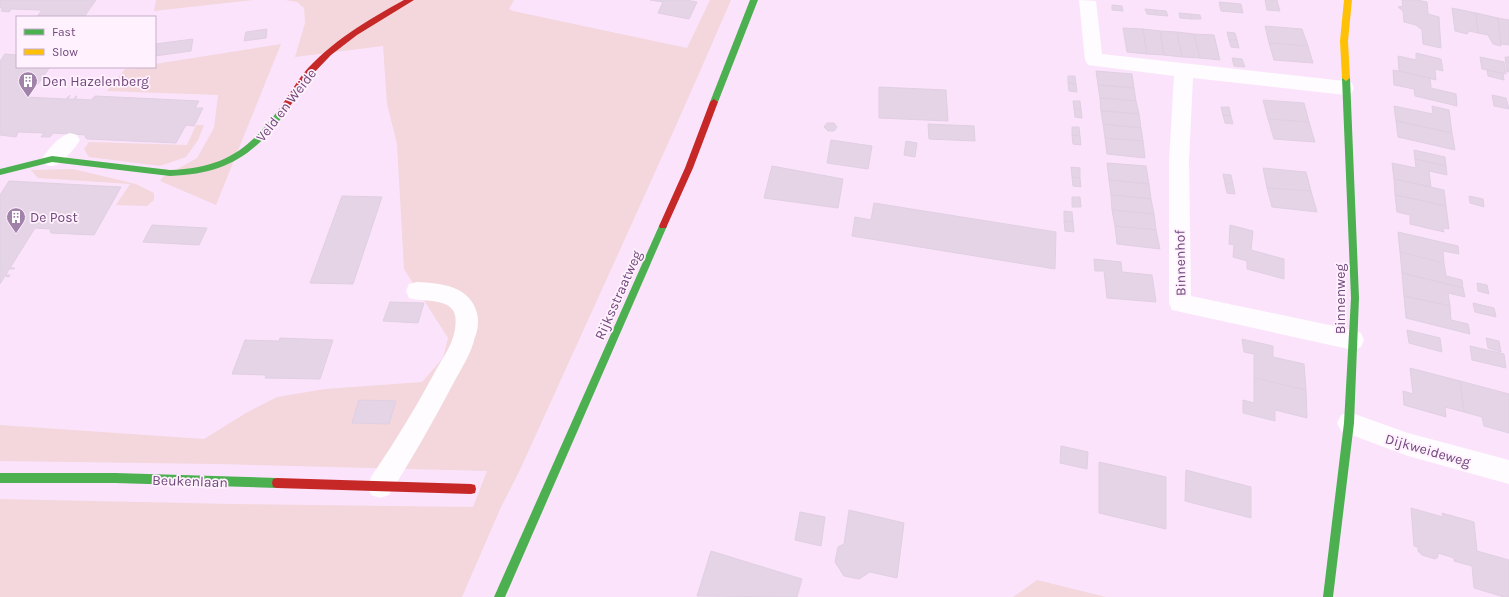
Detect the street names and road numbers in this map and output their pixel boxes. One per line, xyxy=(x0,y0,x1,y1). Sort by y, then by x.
street label: Veld en Weide xyxy=(253,65,320,145)
street label: Binnenhof xyxy=(1171,229,1190,296)
street label: Rijksstraatweg xyxy=(591,248,646,343)
street label: Binnenweg xyxy=(1332,264,1349,334)
street label: Dijkweideweg xyxy=(1383,430,1473,471)
street label: Beukenlaan xyxy=(152,472,228,491)

